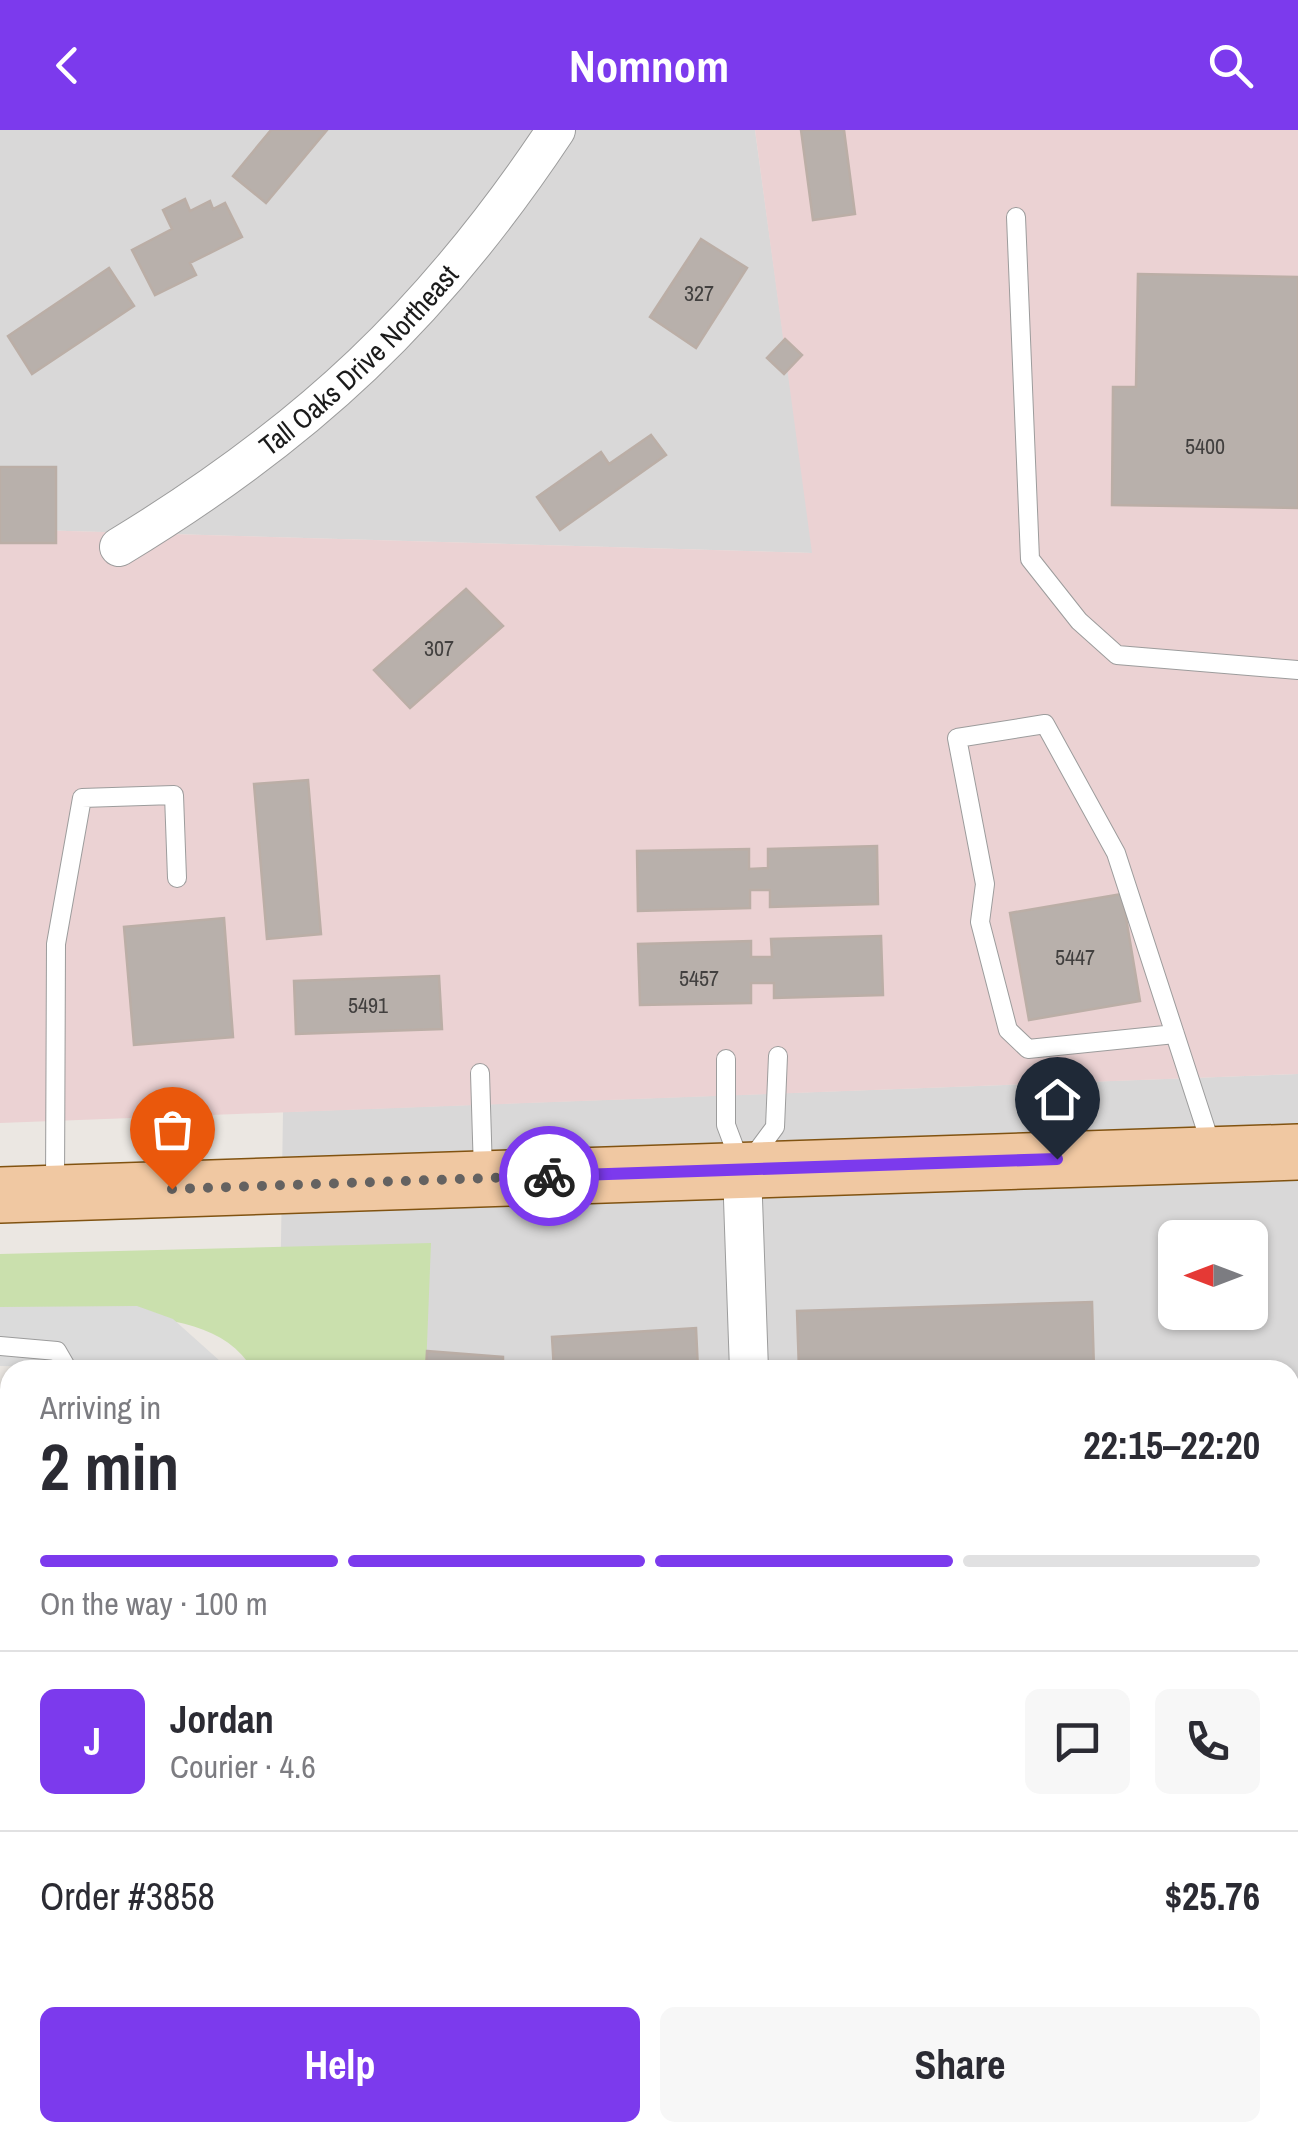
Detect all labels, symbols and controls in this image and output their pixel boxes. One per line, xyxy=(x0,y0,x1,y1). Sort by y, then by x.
text: Nomnom xyxy=(569,35,729,96)
icon: back xyxy=(40,38,95,93)
icon: search xyxy=(1203,38,1258,93)
street label: Tall Oaks Drive Northeast xyxy=(251,257,467,464)
house number: 327 xyxy=(684,278,714,308)
house number: 5400 xyxy=(1185,431,1225,461)
house number: 307 xyxy=(424,633,454,663)
house number: 5447 xyxy=(1055,942,1095,972)
house number: 5457 xyxy=(679,963,719,993)
house number: 5491 xyxy=(348,990,388,1020)
pin xyxy=(1015,1057,1100,1160)
icon: home xyxy=(1030,1072,1085,1127)
pin xyxy=(130,1087,215,1190)
icon: bag xyxy=(145,1102,200,1157)
courier xyxy=(499,1126,599,1226)
icon: bike xyxy=(522,1149,577,1204)
north arrow xyxy=(1158,1220,1268,1330)
map controls xyxy=(1158,1220,1268,1330)
text: Arriving in xyxy=(40,1386,161,1429)
text: 22:15–22:20 xyxy=(1083,1420,1260,1471)
text: 2 min xyxy=(40,1423,179,1510)
text: On the way · 100 m xyxy=(40,1582,268,1625)
button: chat xyxy=(1025,1689,1130,1794)
button: phone xyxy=(1155,1689,1260,1794)
text: Jordan xyxy=(170,1694,274,1745)
text: J xyxy=(84,1716,101,1767)
text: Courier · 4.6 xyxy=(170,1745,316,1788)
text: Order #3858 xyxy=(40,1871,215,1922)
text: $25.76 xyxy=(1165,1871,1260,1922)
button: Help xyxy=(40,2007,640,2122)
button: Share xyxy=(660,2007,1260,2122)

